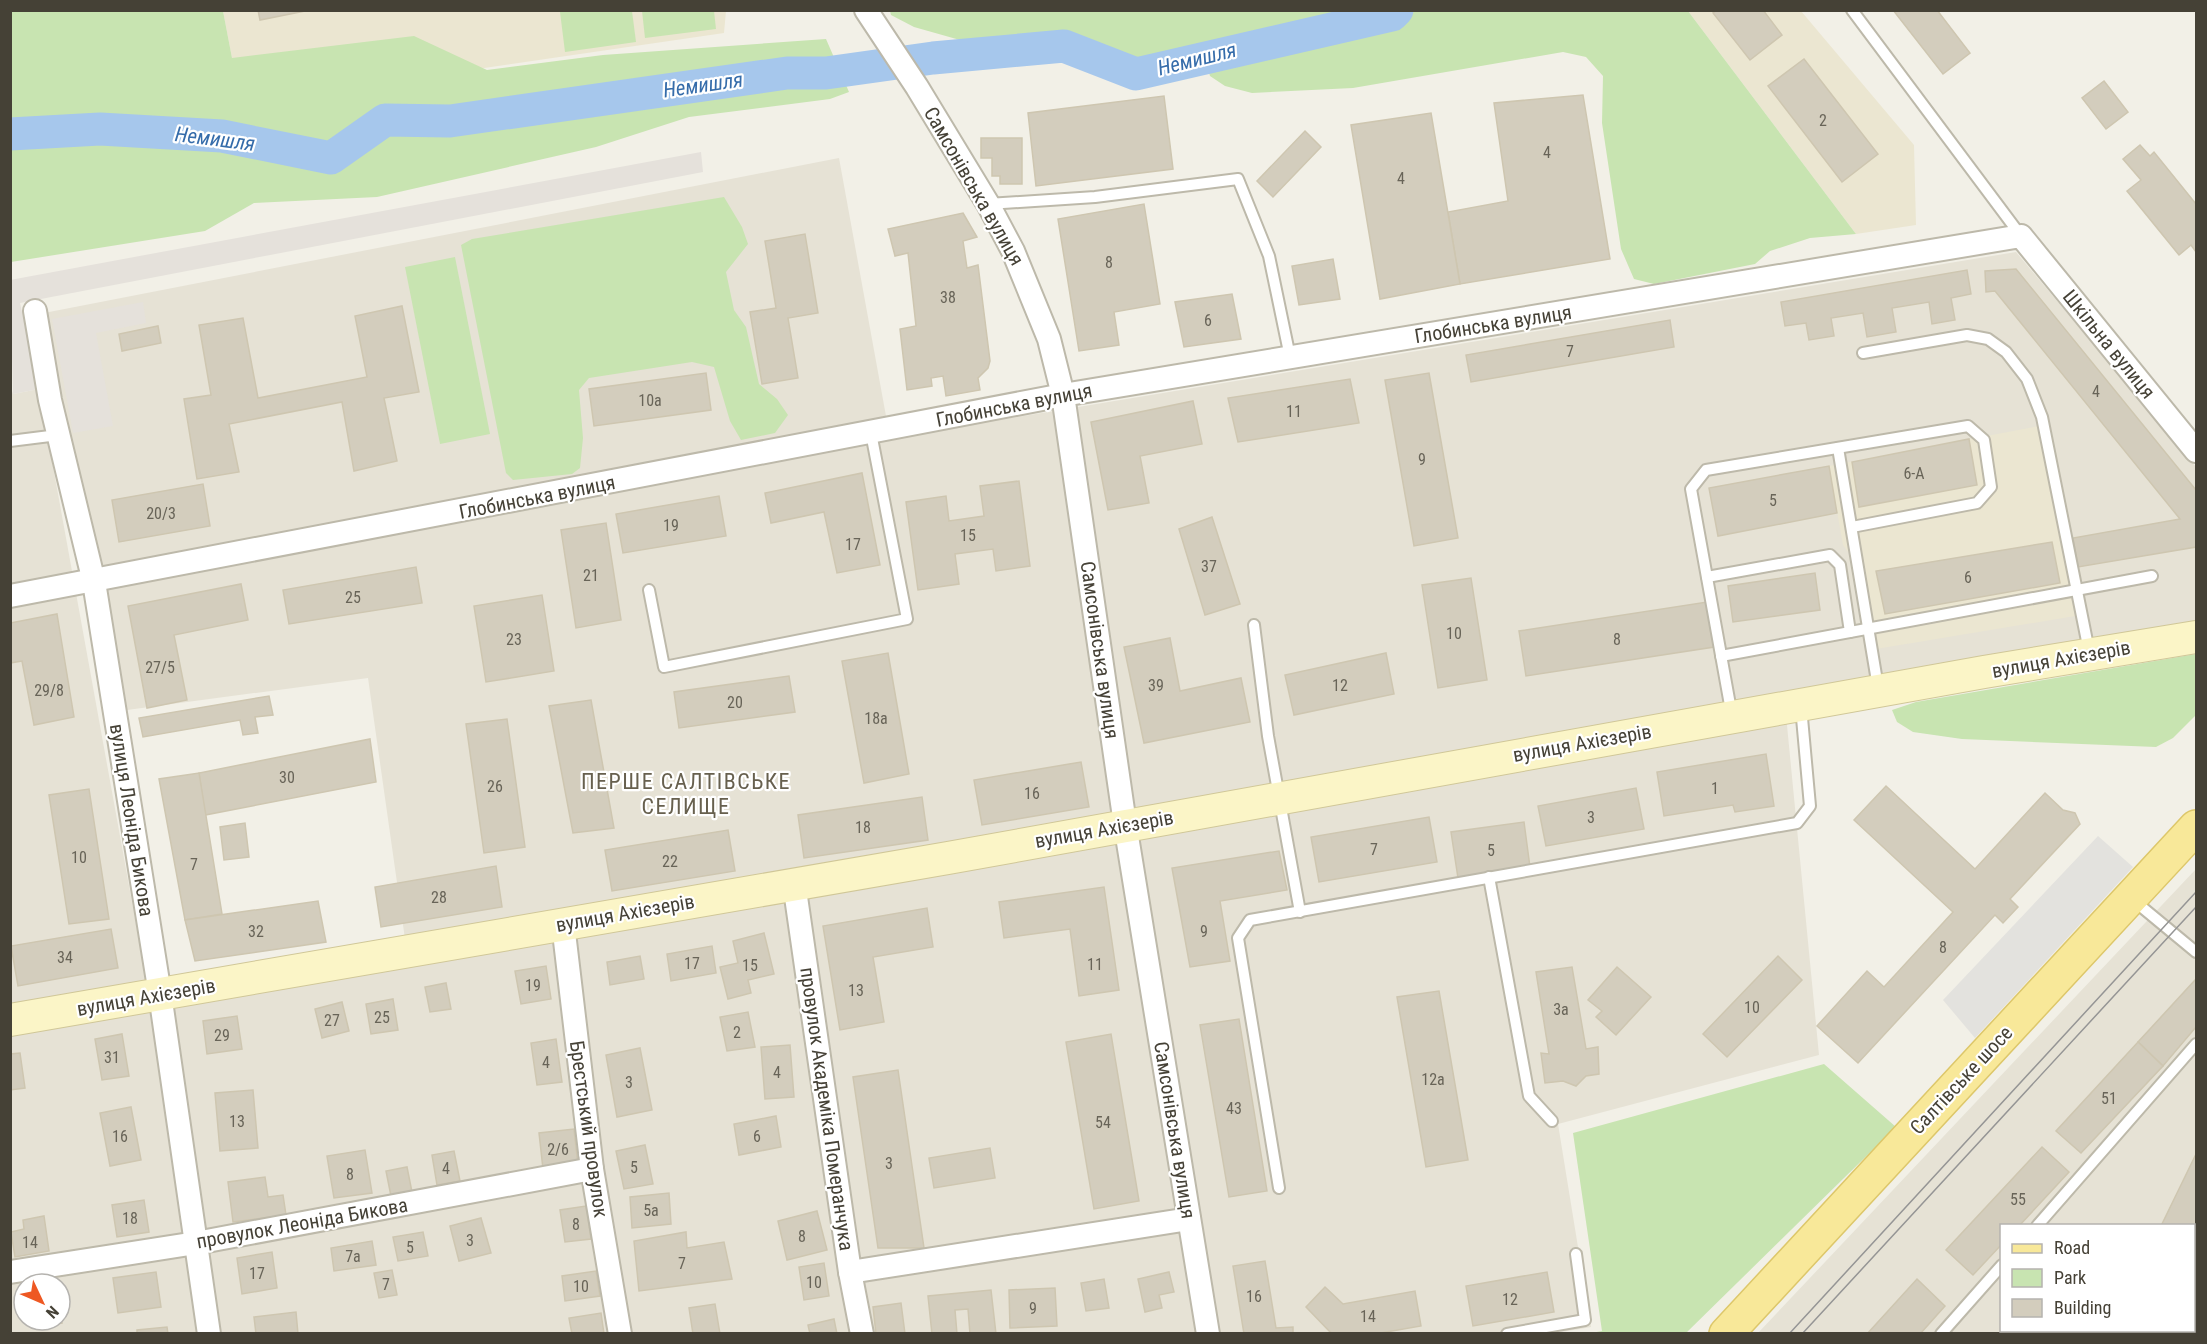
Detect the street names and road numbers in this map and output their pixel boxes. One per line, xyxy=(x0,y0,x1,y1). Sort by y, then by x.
street label: Самсонівська вулиця xyxy=(919,102,1029,270)
street label: Шкільна вулиця xyxy=(2058,285,2160,403)
street label: Глобинська вулиця xyxy=(1413,300,1573,348)
street label: Глобинська вулиця xyxy=(934,378,1094,432)
street label: Глобинська вулиця xyxy=(457,470,617,524)
street label: Самсонівська вулиця xyxy=(1076,560,1124,740)
street label: вулиця Ахієзерів xyxy=(1990,635,2132,683)
street label: вулиця Ахієзерів xyxy=(1511,719,1653,767)
street label: вулиця Леоніда Бикова xyxy=(105,722,159,918)
street label: вулиця Ахієзерів xyxy=(1033,805,1175,853)
street label: вулиця Ахієзерів xyxy=(554,889,696,937)
street label: провулок Академіка Померанчука xyxy=(795,966,859,1252)
street label: вулиця Ахієзерів xyxy=(75,973,217,1021)
street label: Салтівське шосе xyxy=(1905,1021,2017,1139)
street label: Брестський провулок xyxy=(565,1039,613,1219)
street label: Самсонівська вулиця xyxy=(1149,1040,1201,1220)
street label: провулок Леоніда Бикова xyxy=(194,1193,410,1253)

